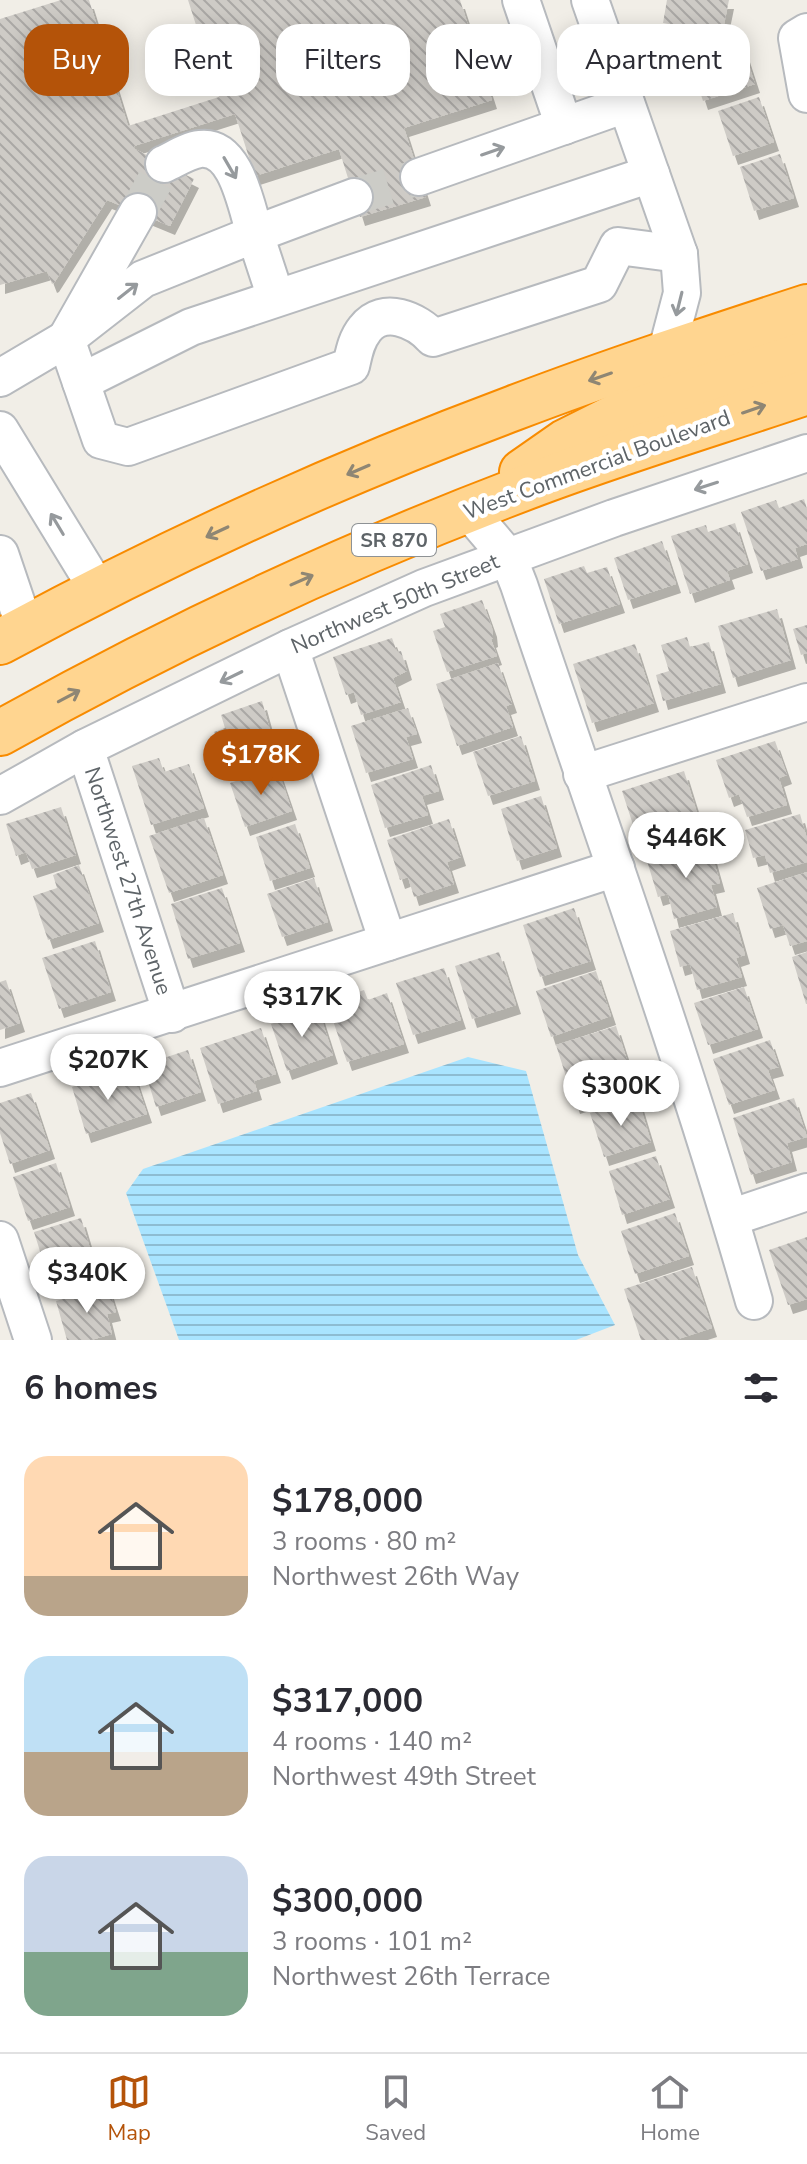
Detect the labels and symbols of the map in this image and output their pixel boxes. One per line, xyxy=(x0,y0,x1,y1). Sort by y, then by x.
one-way arrow xyxy=(480,142,505,157)
one-way arrow xyxy=(222,156,238,178)
one-way arrow xyxy=(117,282,138,299)
one-way arrow xyxy=(670,291,685,317)
one-way arrow xyxy=(588,370,613,385)
one-way arrow xyxy=(741,401,766,416)
street label: West Commercial Boulevard xyxy=(460,403,734,527)
one-way arrow xyxy=(346,463,371,478)
one-way arrow xyxy=(694,479,719,494)
one-way arrow xyxy=(49,513,65,536)
road number: SR 870 xyxy=(352,524,436,556)
one-way arrow xyxy=(205,525,230,540)
street label: Northwest 50th Street xyxy=(286,546,504,661)
one-way arrow xyxy=(289,572,313,587)
one-way arrow xyxy=(220,669,244,685)
one-way arrow xyxy=(56,687,80,703)
pin: $178K xyxy=(205,729,317,797)
street label: Northwest 27th Avenue xyxy=(77,763,179,999)
pin: $446K xyxy=(630,812,742,880)
pin: $317K xyxy=(246,971,358,1039)
pin: $207K xyxy=(52,1034,164,1102)
pin: $300K xyxy=(565,1060,677,1128)
pin: $340K xyxy=(31,1247,143,1315)

